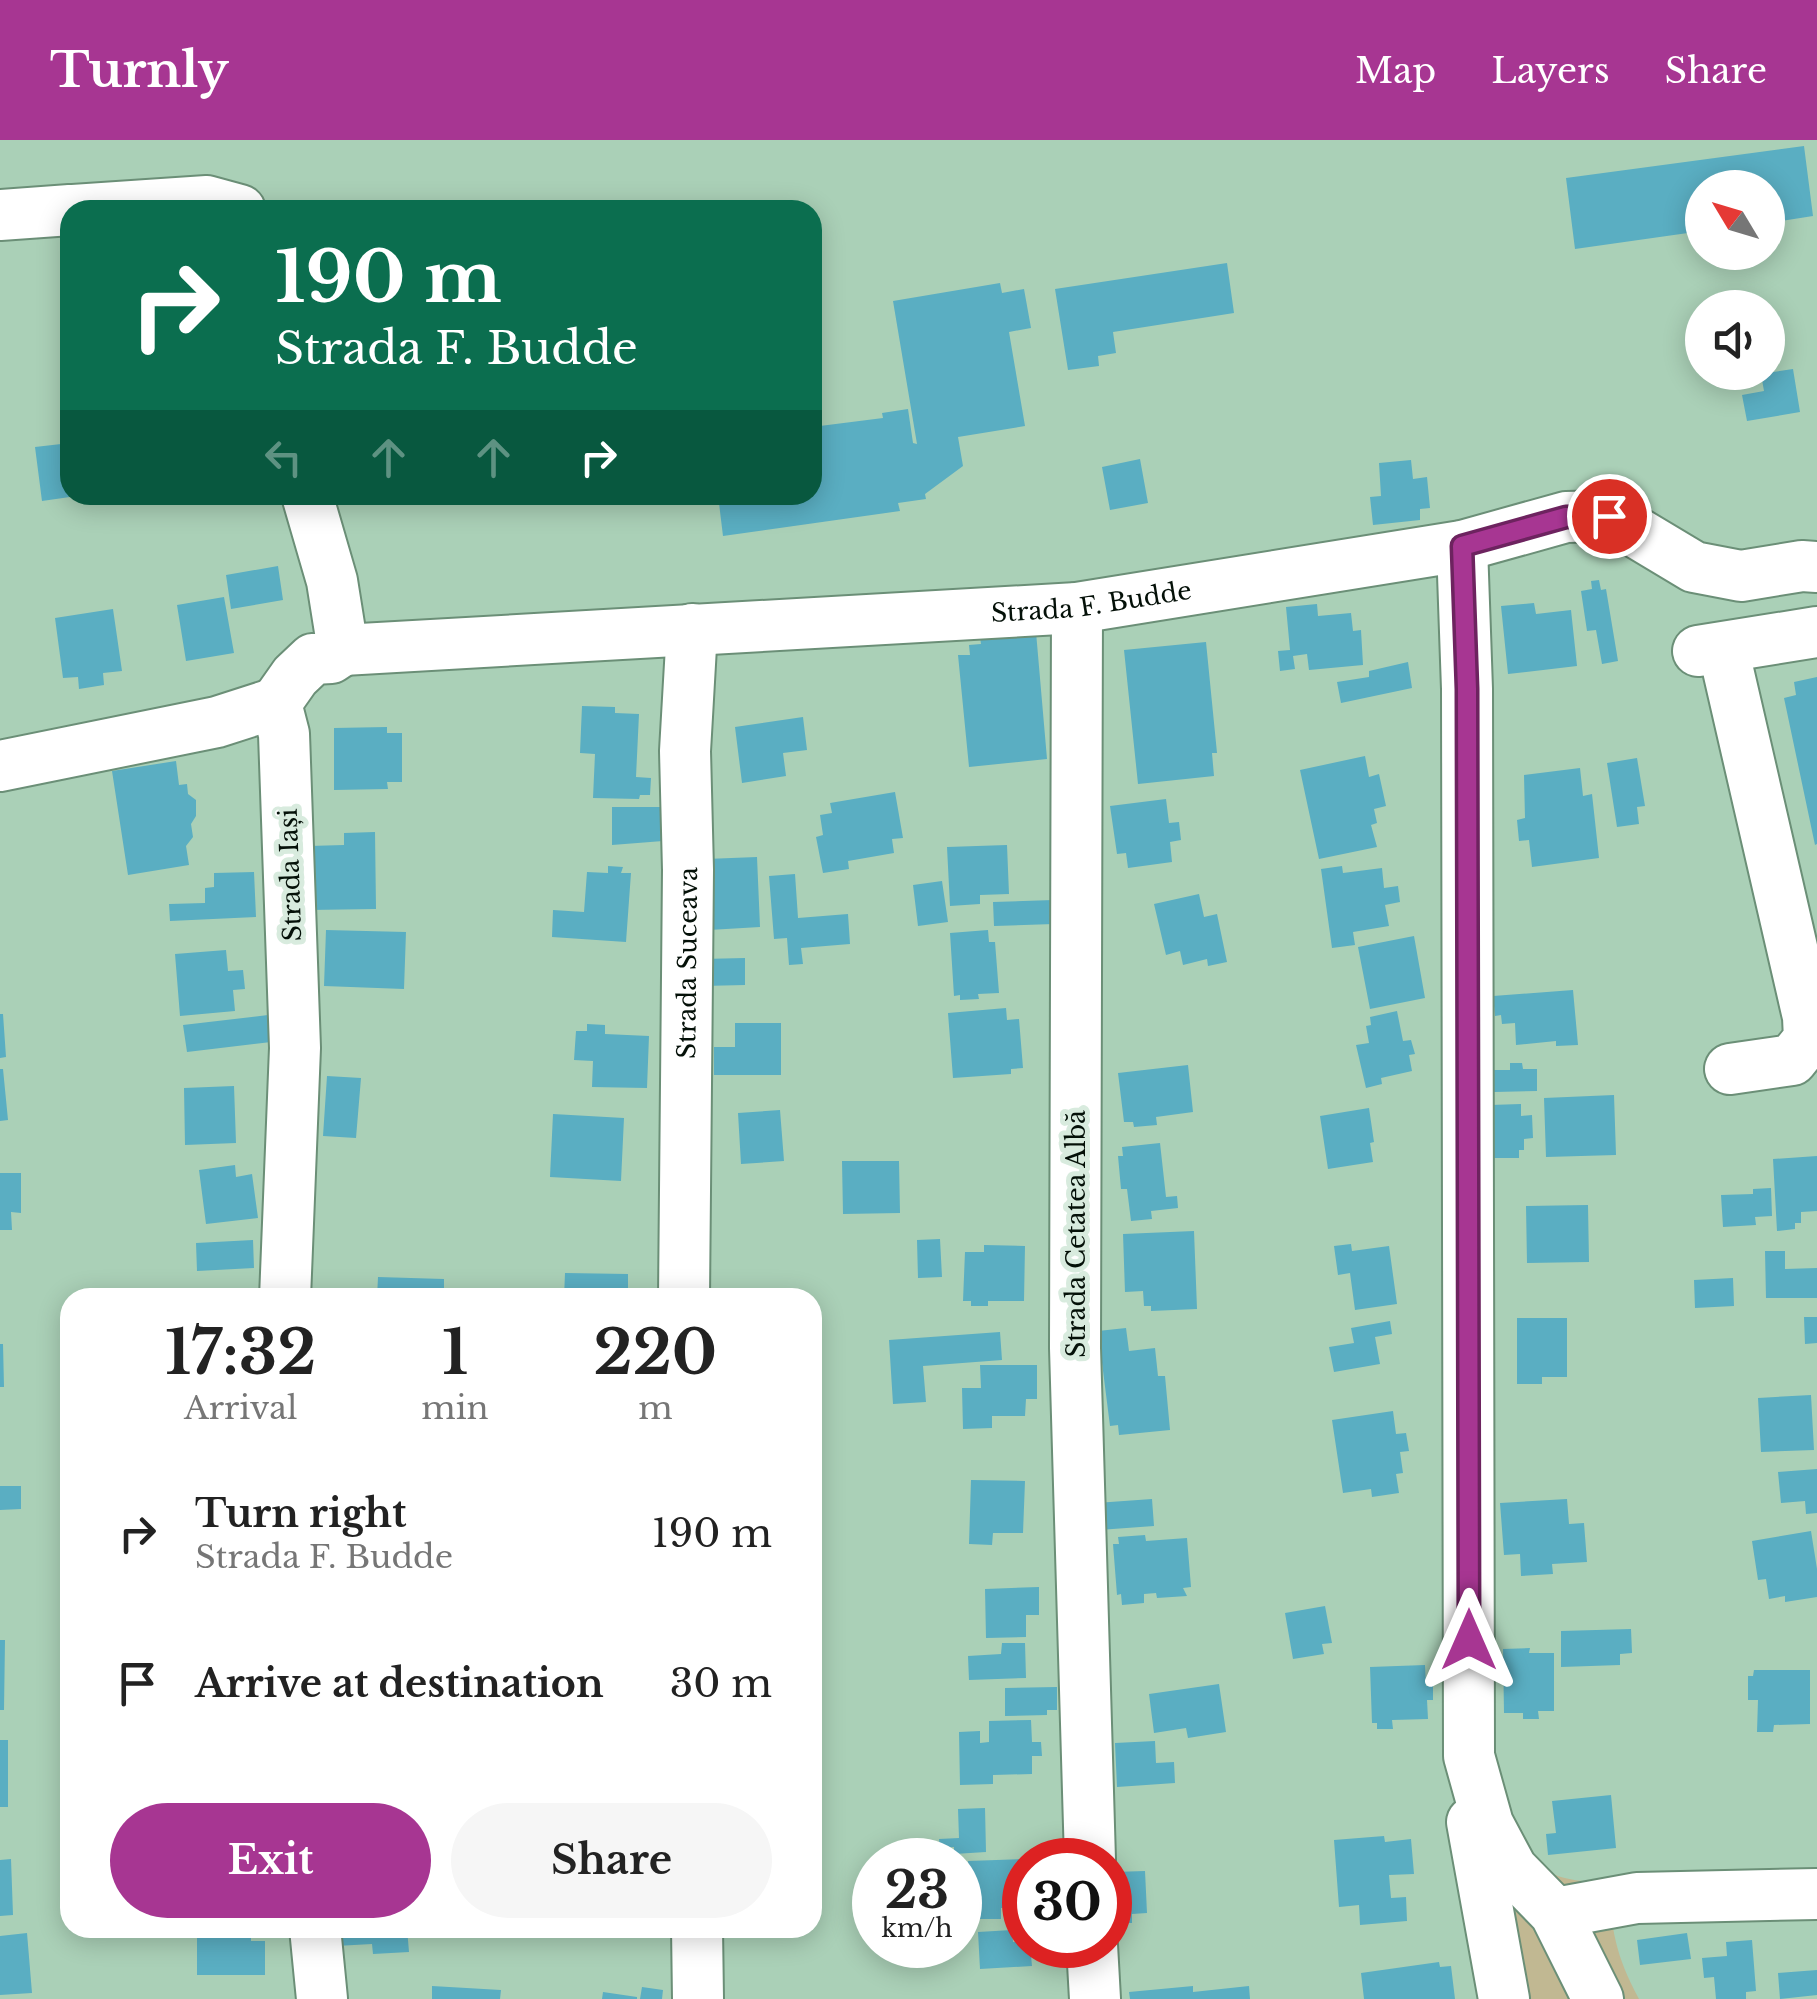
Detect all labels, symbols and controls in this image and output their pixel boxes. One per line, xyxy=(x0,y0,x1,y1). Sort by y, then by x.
text: Turnly xyxy=(50,40,229,100)
text: Map xyxy=(1355,49,1436,92)
text: Layers xyxy=(1491,49,1610,92)
text: Share xyxy=(1665,49,1767,92)
north arrow xyxy=(1685,170,1785,270)
map controls xyxy=(1685,170,1785,390)
text: 190 m xyxy=(275,234,502,321)
icon: right xyxy=(110,240,240,370)
button: sound xyxy=(1685,290,1785,390)
text: Strada F. Budde xyxy=(275,320,638,376)
icon: left xyxy=(256,430,311,485)
icon: ahead xyxy=(361,430,416,485)
icon: ahead xyxy=(466,430,521,485)
icon: right xyxy=(571,430,626,485)
pin xyxy=(1567,474,1652,559)
icon: arrive xyxy=(1582,489,1637,544)
street label: Strada F. Budde xyxy=(990,575,1194,629)
street label: Strada Iași xyxy=(273,808,308,942)
street label: Strada Suceava xyxy=(671,867,704,1059)
street label: Strada Cetatea Albă xyxy=(1061,1110,1092,1358)
text: 17:32 xyxy=(165,1316,316,1390)
text: 1 xyxy=(442,1316,468,1390)
text: 220 xyxy=(594,1316,717,1390)
text: Arrival xyxy=(184,1388,297,1428)
text: min xyxy=(421,1388,489,1428)
text: m xyxy=(638,1388,672,1428)
text: Turn right xyxy=(195,1490,406,1537)
icon: right xyxy=(110,1506,165,1561)
text: 190 m xyxy=(652,1510,772,1557)
text: Strada F. Budde xyxy=(195,1537,453,1577)
position arrow xyxy=(1417,1588,1521,1692)
icon: arrive xyxy=(110,1656,165,1711)
text: Arrive at destination xyxy=(195,1660,604,1707)
text: 30 m xyxy=(670,1660,772,1707)
button: Exit xyxy=(110,1803,431,1918)
button: Share xyxy=(451,1803,772,1918)
speed limit sign: 30 xyxy=(1002,1838,1132,1968)
text: 23 xyxy=(885,1859,949,1922)
text: km/h xyxy=(882,1913,952,1944)

